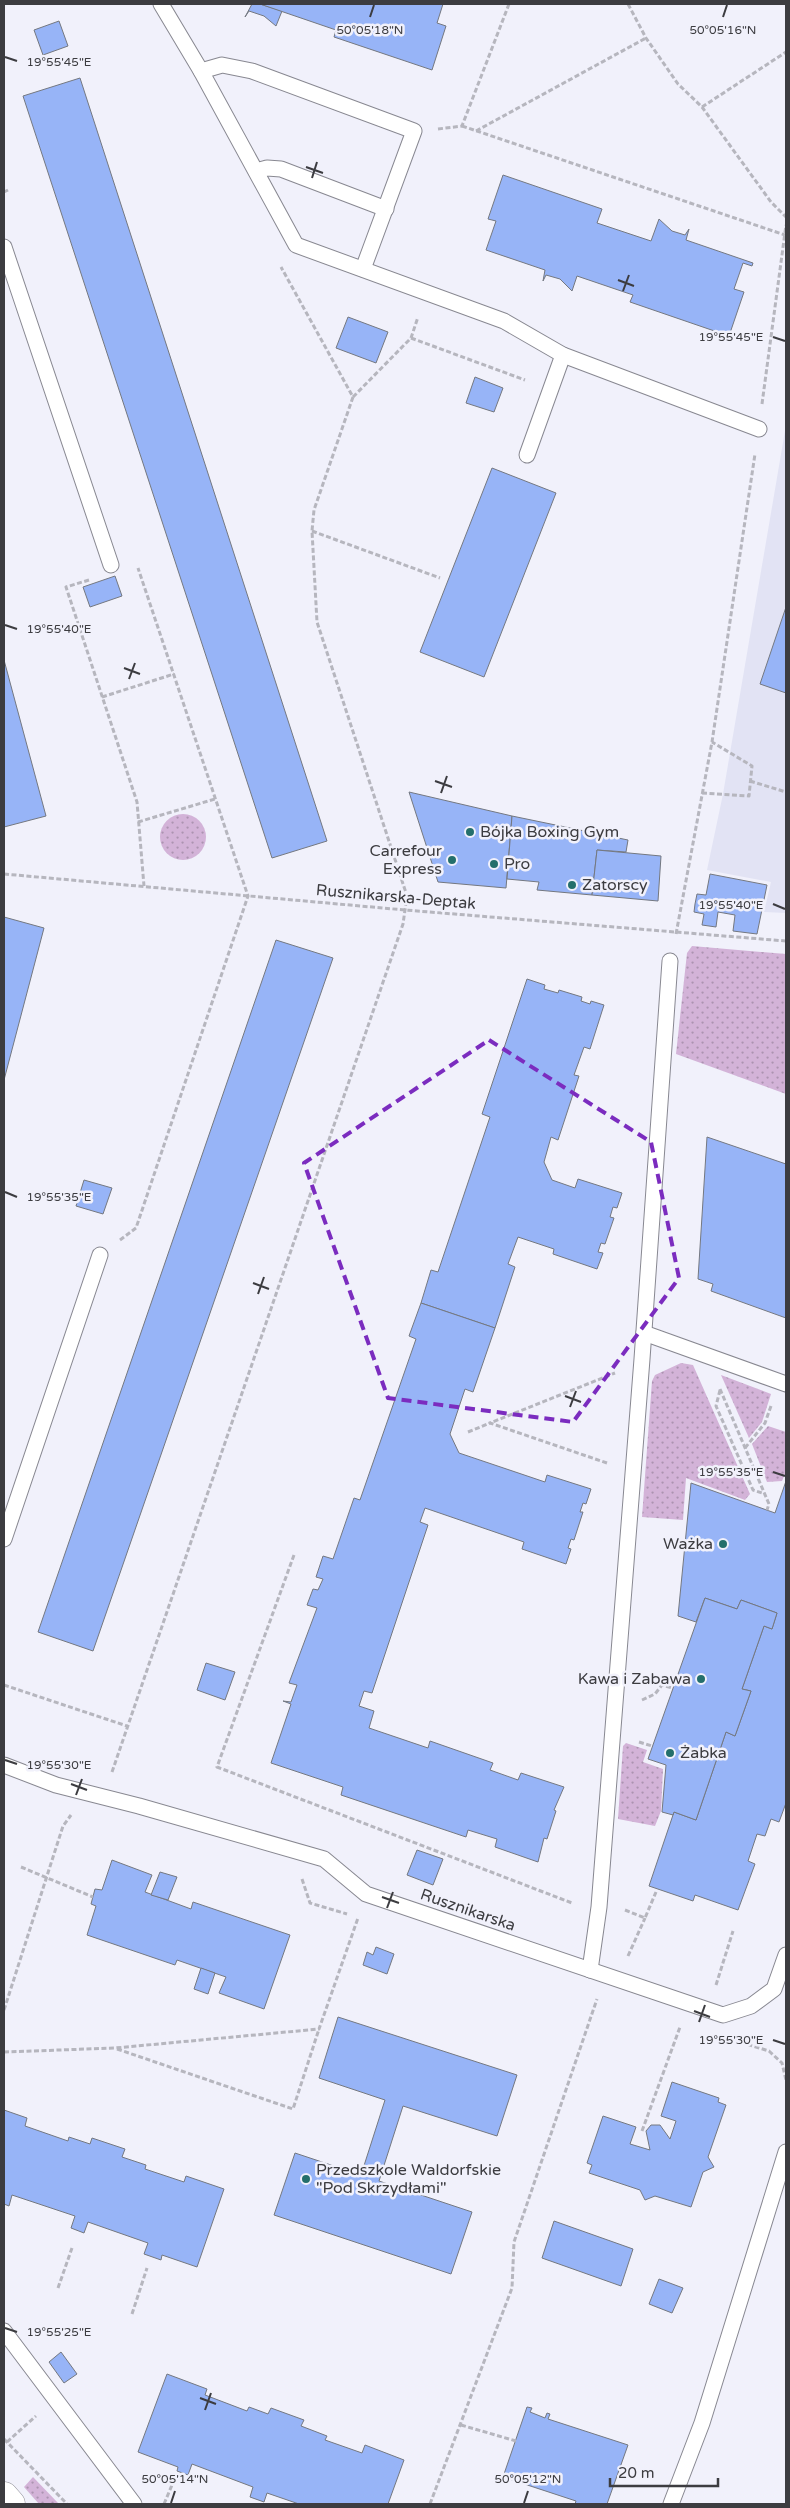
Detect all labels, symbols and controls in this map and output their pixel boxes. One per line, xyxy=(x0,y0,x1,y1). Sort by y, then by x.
text: 50°05'18"N xyxy=(337,23,404,37)
text: 50°05'16"N xyxy=(690,23,757,37)
text: 19°55'45"E xyxy=(26,55,92,69)
text: 19°55'45"E xyxy=(698,330,764,344)
text: 19°55'40"E xyxy=(26,622,92,636)
place label: Bójka Boxing Gym xyxy=(480,822,619,842)
marker: Bójka Boxing Gym xyxy=(464,826,476,838)
place label: Carrefour Express xyxy=(370,841,443,879)
marker: Carrefour Express xyxy=(446,854,458,866)
place label: Pro xyxy=(504,854,530,874)
marker: Pro xyxy=(488,858,500,870)
place label: Zatorscy xyxy=(582,875,648,895)
marker: Zatorscy xyxy=(566,879,578,891)
street label: Rusznikarska-Deptak xyxy=(315,880,477,914)
text: 19°55'40"E xyxy=(698,898,764,912)
text: 19°55'35"E xyxy=(26,1190,92,1204)
text: 19°55'35"E xyxy=(698,1465,764,1479)
place label: Ważka xyxy=(663,1534,713,1554)
marker: Ważka xyxy=(717,1538,729,1550)
place label: Kawa i Zabawa xyxy=(578,1669,691,1689)
marker: Kawa i Zabawa xyxy=(695,1673,707,1685)
place label: Żabka xyxy=(680,1743,727,1763)
marker: Żabka xyxy=(664,1747,676,1759)
text: 19°55'30"E xyxy=(26,1758,92,1772)
street label: Rusznikarska xyxy=(418,1884,518,1936)
text: 19°55'30"E xyxy=(698,2033,764,2047)
place label: Przedszkole Waldorfskie "Pod Skrzydłami" xyxy=(316,2160,501,2198)
marker: Przedszkole Waldorfskie "Pod Skrzydłami" xyxy=(300,2173,312,2185)
text: 19°55'25"E xyxy=(26,2325,92,2339)
scale bar xyxy=(610,2456,718,2488)
text: 20 m xyxy=(618,2464,655,2482)
text: 50°05'14"N xyxy=(142,2472,209,2486)
text: 50°05'12"N xyxy=(495,2472,562,2486)

